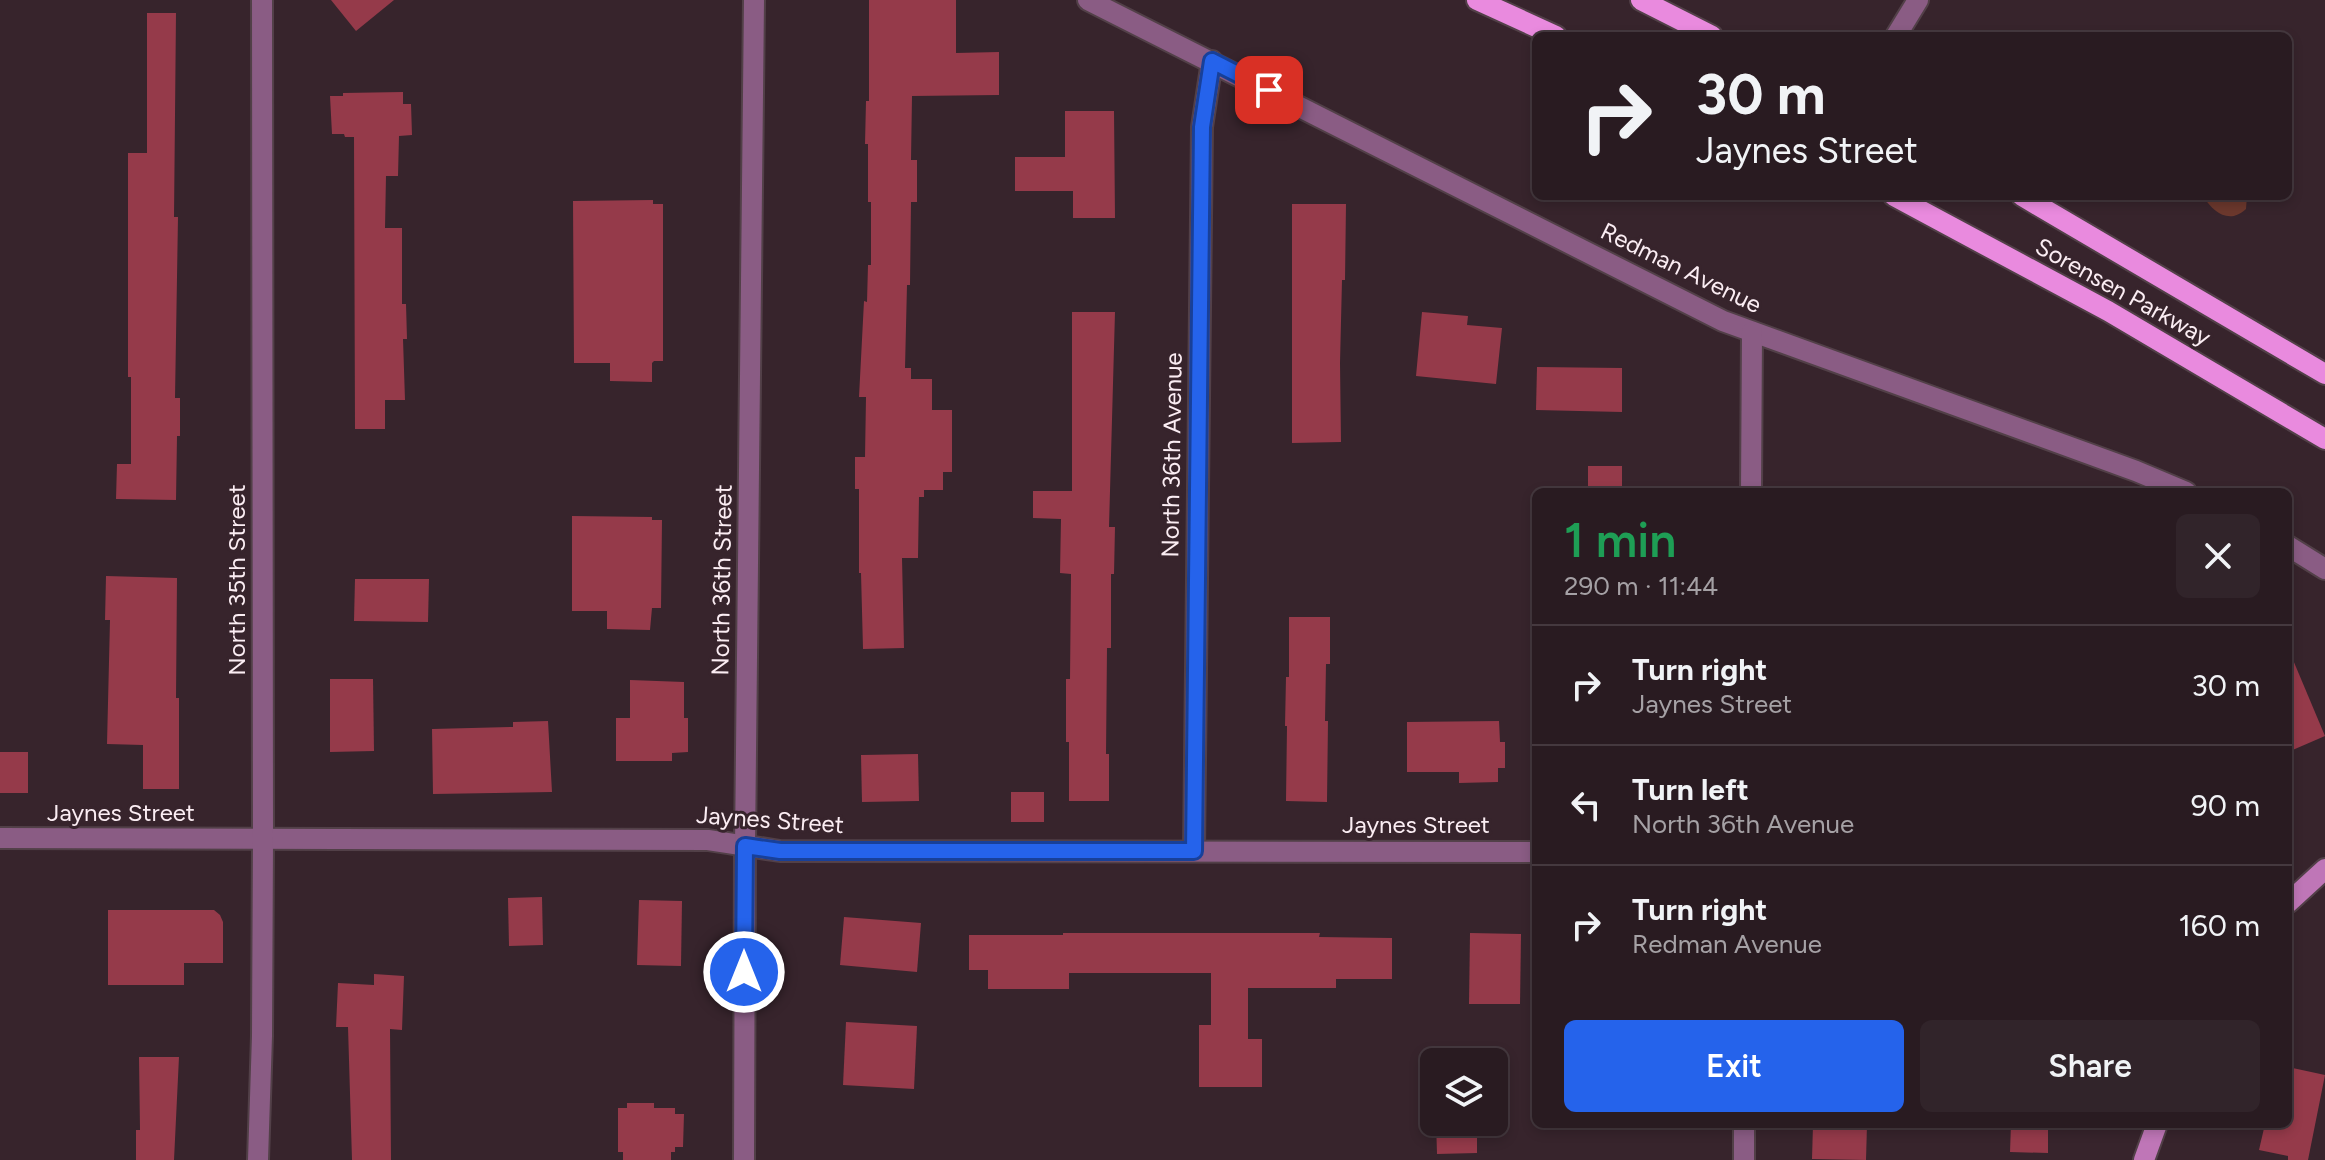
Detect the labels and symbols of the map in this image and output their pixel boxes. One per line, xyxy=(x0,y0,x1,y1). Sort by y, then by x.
pin xyxy=(1235,56,1303,124)
street label: Redman Avenue xyxy=(1596,216,1766,319)
street label: Sorensen Parkway xyxy=(2031,231,2216,352)
street label: North 36th Avenue xyxy=(1155,352,1188,558)
street label: North 35th Street xyxy=(222,484,251,676)
street label: North 36th Street xyxy=(705,484,738,676)
street label: Jaynes Street xyxy=(47,798,195,827)
street label: Jaynes Street xyxy=(695,800,845,839)
street label: Jaynes Street xyxy=(1342,810,1490,839)
position arrow xyxy=(702,930,786,1014)

